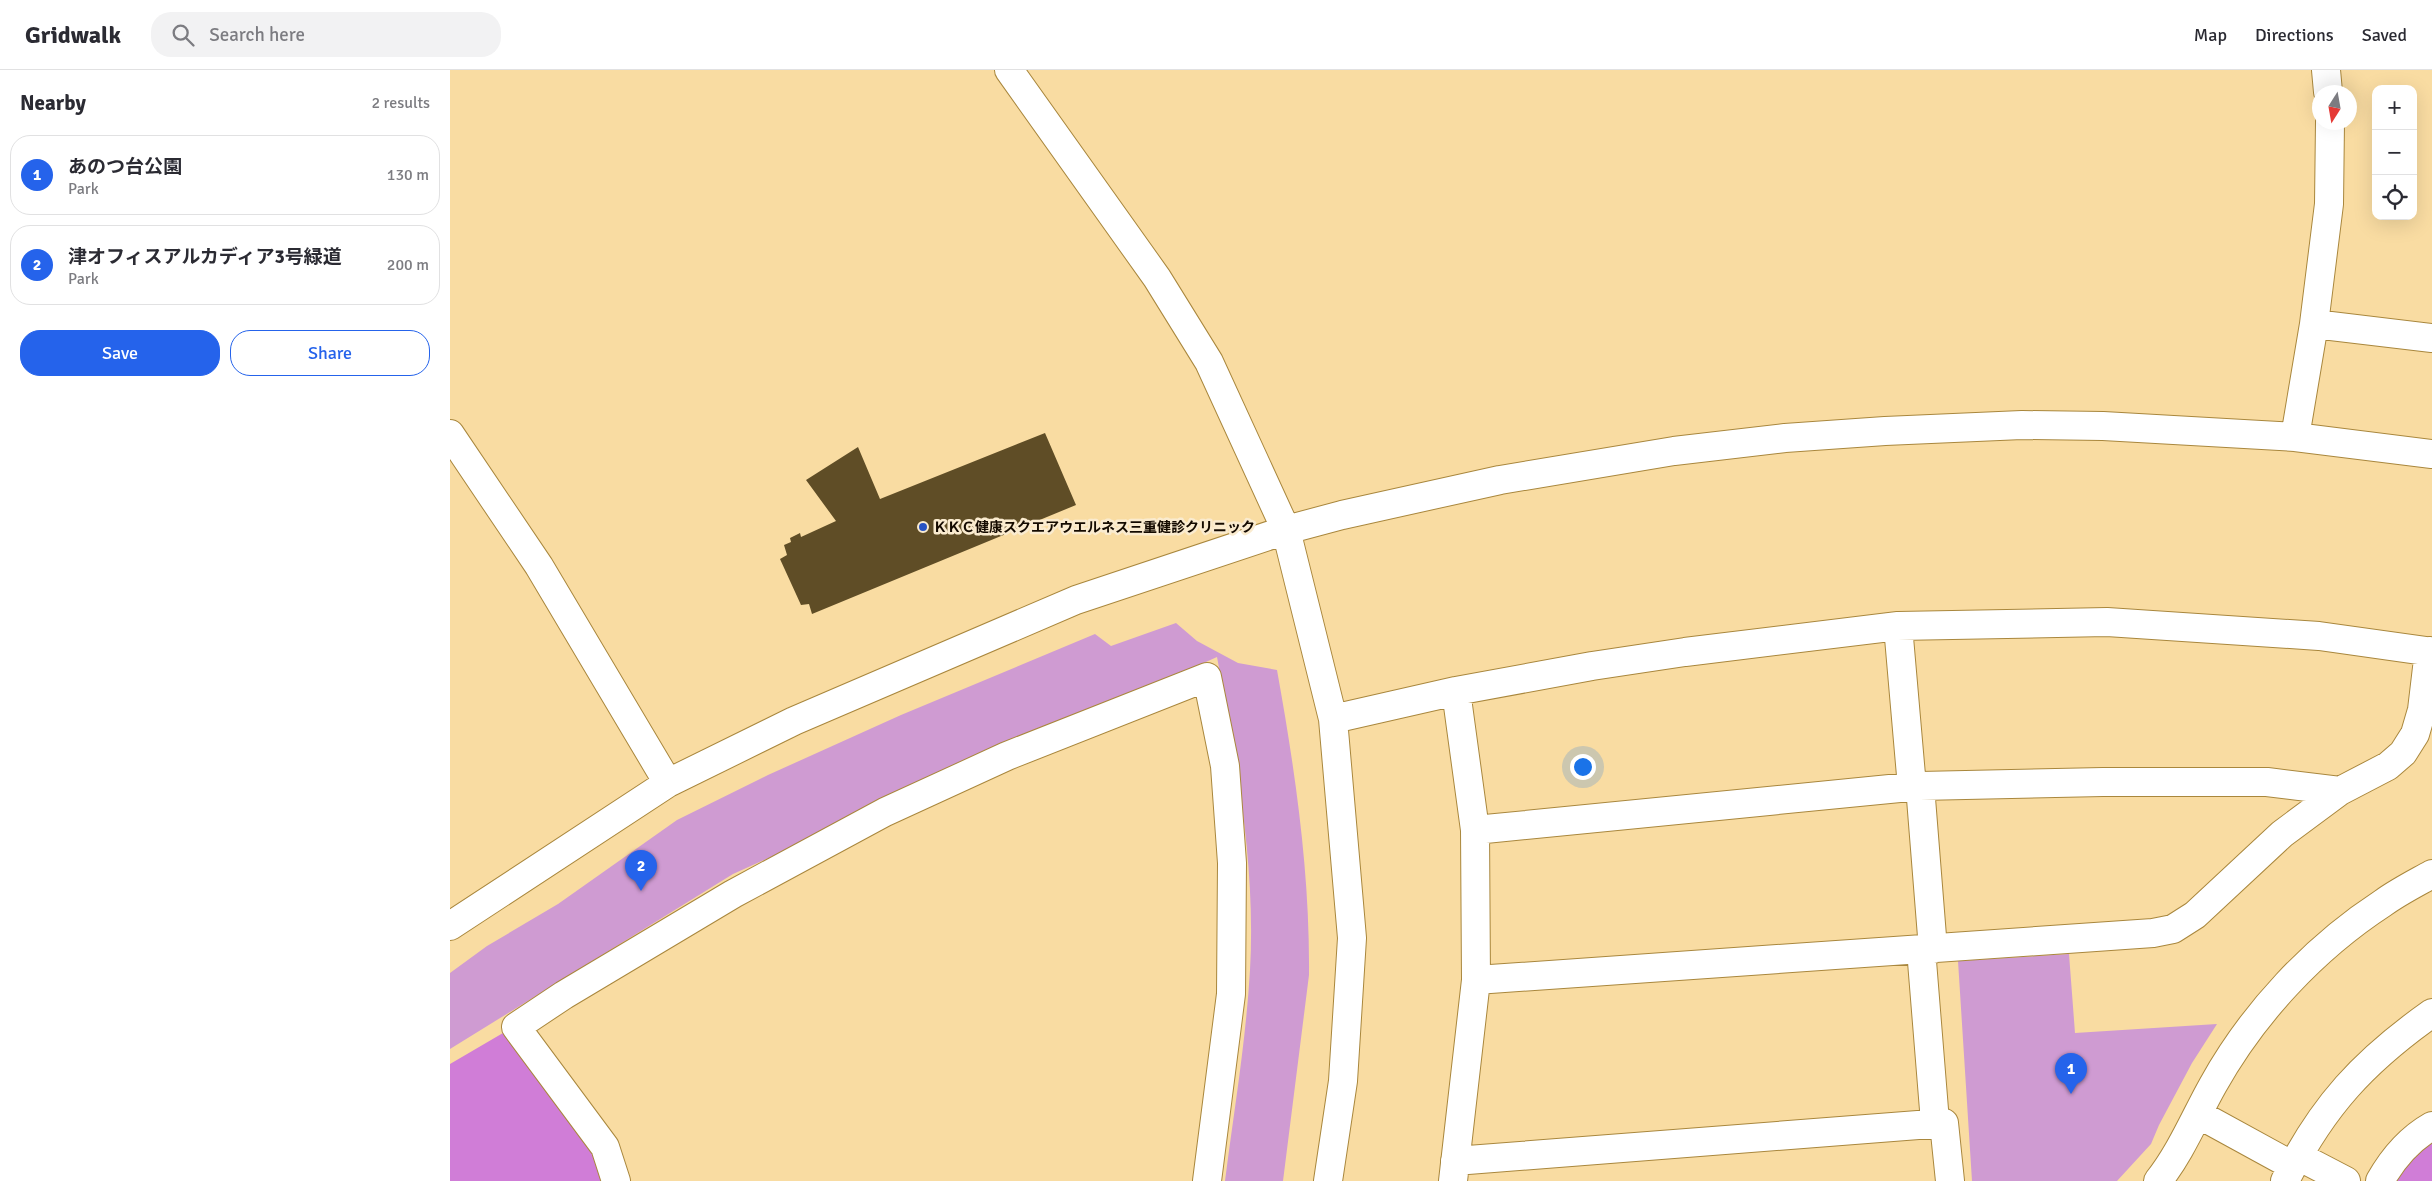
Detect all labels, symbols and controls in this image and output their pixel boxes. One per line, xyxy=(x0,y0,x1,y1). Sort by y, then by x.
search box xyxy=(151,12,501,57)
text: Gridwalk xyxy=(25,20,121,50)
icon: search xyxy=(169,21,197,49)
text: Search here xyxy=(209,23,305,47)
text: Map xyxy=(2194,24,2227,46)
text: Directions xyxy=(2255,24,2334,46)
text: Saved xyxy=(2362,24,2407,46)
north arrow xyxy=(2312,85,2357,130)
map controls xyxy=(2372,85,2417,220)
button: + xyxy=(2372,85,2417,130)
text: Nearby xyxy=(20,90,86,116)
text: 2 results xyxy=(371,93,430,113)
button: − xyxy=(2372,130,2417,175)
text: あのつ台公園 xyxy=(68,155,182,179)
text: 1 xyxy=(33,165,41,185)
text: 130 m xyxy=(387,165,429,185)
button: locate xyxy=(2372,175,2417,220)
text: Park xyxy=(68,179,99,199)
text: 津オフィスアルカディア3号緑道 xyxy=(68,245,342,269)
text: 2 xyxy=(33,255,41,275)
text: 200 m xyxy=(387,255,429,275)
text: Park xyxy=(68,269,99,289)
button: Save xyxy=(20,330,220,376)
button: Share xyxy=(230,330,430,376)
place label: ＫＫＣ健康スクエアウエルネス三重健診クリニック xyxy=(933,519,1255,536)
marker: ＫＫＣ健康スクエアウエルネス三重健診クリニック xyxy=(917,521,929,533)
your location xyxy=(1570,754,1596,780)
pin: 2 xyxy=(625,850,657,891)
pin: 1 xyxy=(2055,1053,2087,1094)

